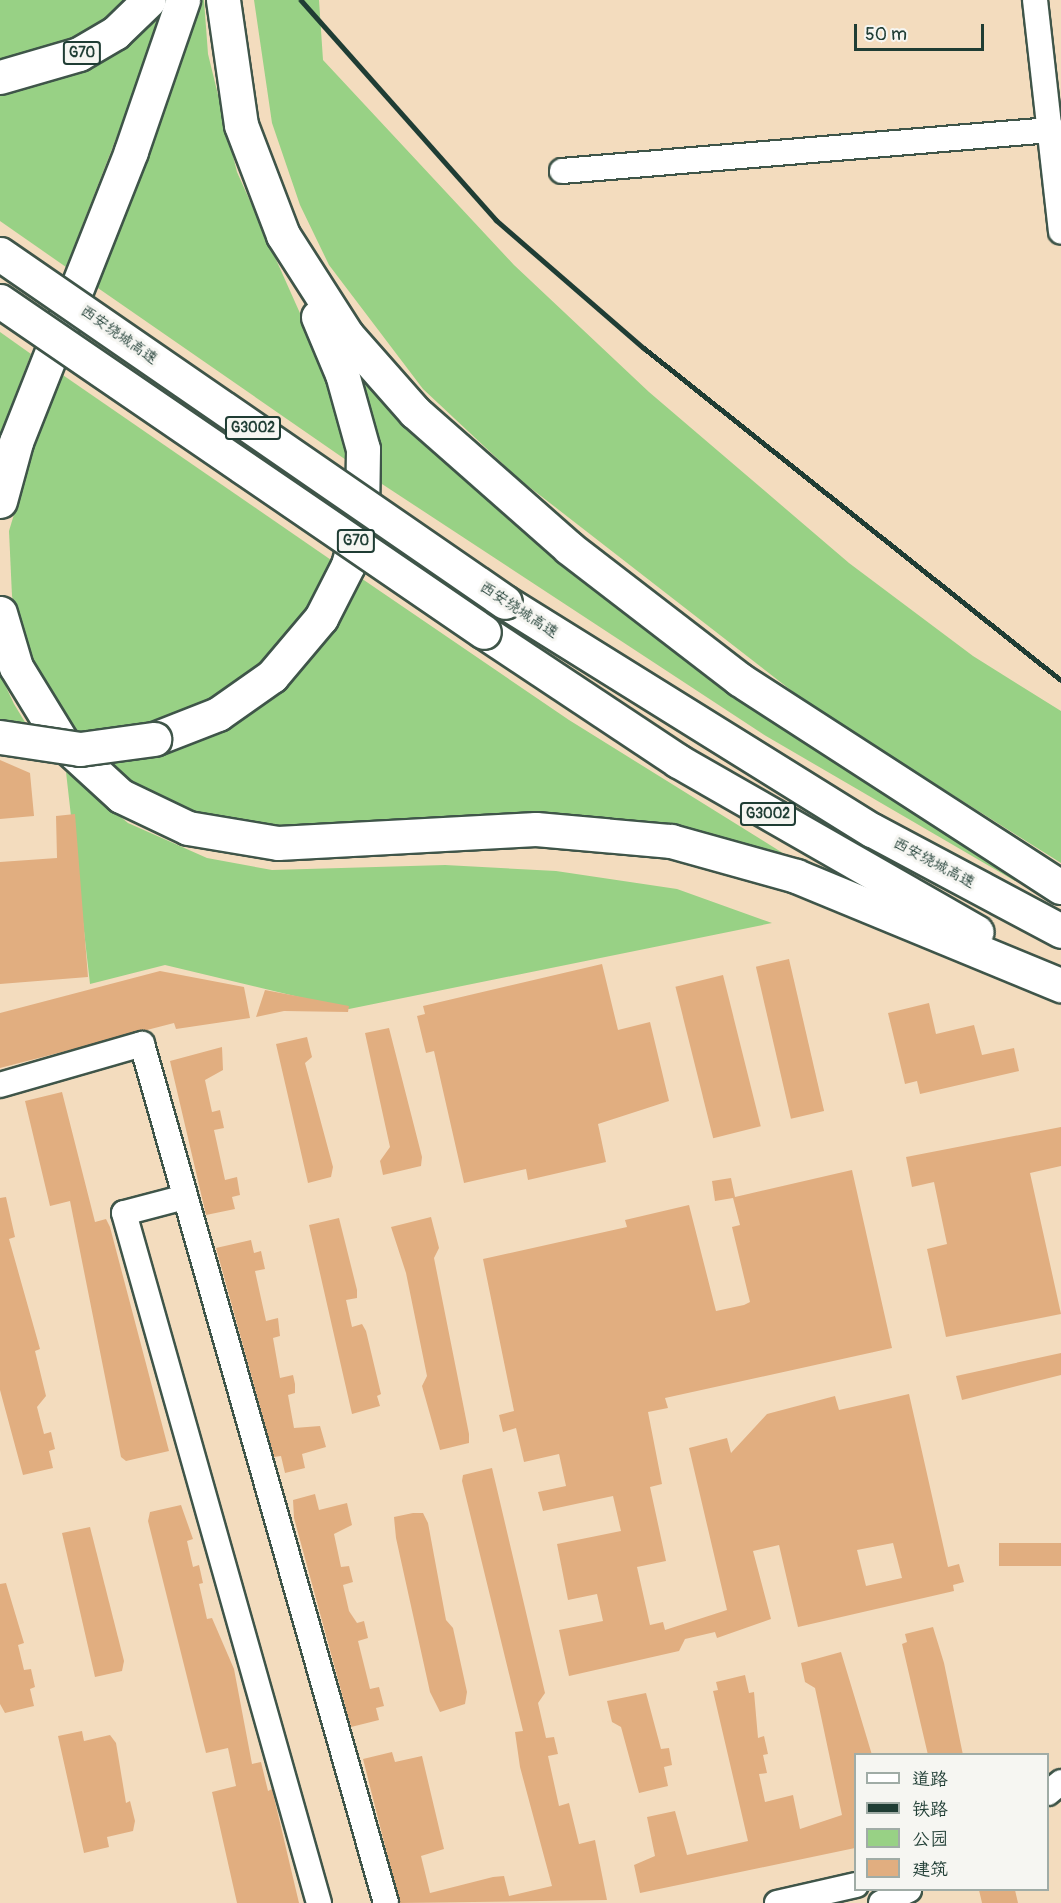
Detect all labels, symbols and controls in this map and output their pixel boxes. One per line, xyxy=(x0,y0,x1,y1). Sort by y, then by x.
scale bar xyxy=(857,12,988,50)
text: 50 m xyxy=(865,23,907,46)
road number: G70 xyxy=(62,42,101,64)
street label: 西安绕城高速 xyxy=(77,302,161,368)
road number: G3002 xyxy=(224,417,282,439)
road number: G70 xyxy=(336,530,376,552)
street label: 西安绕城高速 xyxy=(476,578,562,642)
road number: G3002 xyxy=(740,803,796,825)
street label: 西安绕城高速 xyxy=(890,834,978,892)
legend xyxy=(854,1753,1049,1891)
text: 道路 xyxy=(912,1768,948,1791)
text: 铁路 xyxy=(912,1798,948,1821)
text: 公园 xyxy=(912,1828,948,1851)
text: 建筑 xyxy=(912,1858,948,1881)

